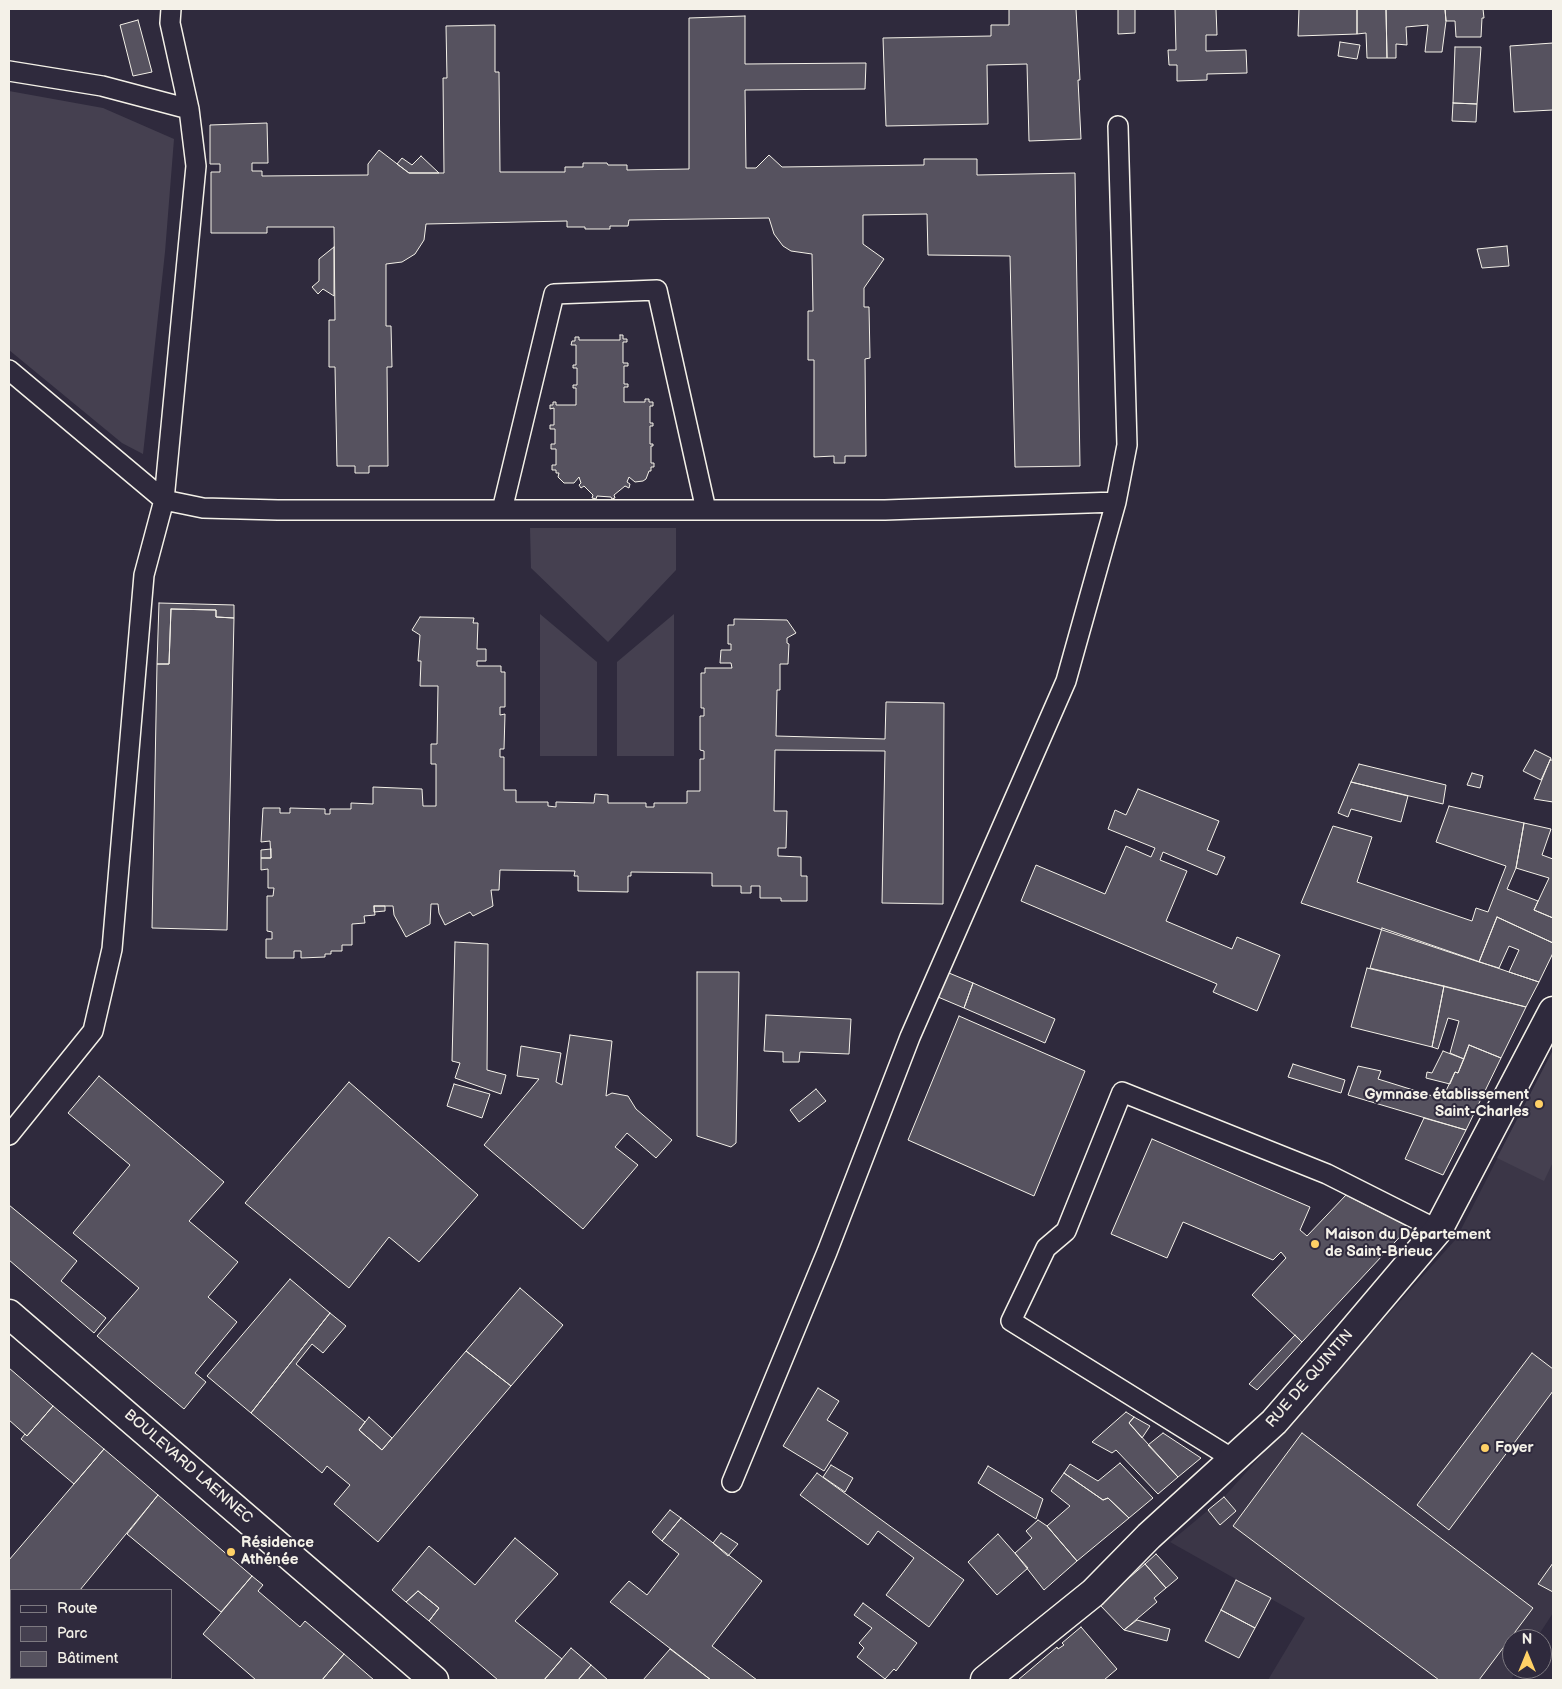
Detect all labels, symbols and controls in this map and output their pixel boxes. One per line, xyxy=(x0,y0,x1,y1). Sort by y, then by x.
place label: Gymnase établissement Saint-Charles xyxy=(1365,1086,1529,1121)
marker: Gymnase établissement Saint-Charles xyxy=(1533,1098,1545,1110)
place label: Maison du Département de Saint-Brieuc xyxy=(1325,1226,1491,1261)
marker: Maison du Département de Saint-Brieuc xyxy=(1309,1238,1321,1250)
street label: RUE DE QUINTIN xyxy=(1263,1326,1357,1432)
street label: BOULEVARD LAENNEC xyxy=(120,1406,256,1528)
place label: Foyer xyxy=(1495,1439,1533,1457)
marker: Foyer xyxy=(1479,1442,1491,1454)
place label: Résidence Athénée xyxy=(241,1534,314,1569)
marker: Résidence Athénée xyxy=(225,1546,237,1558)
legend xyxy=(10,1589,172,1679)
text: Route xyxy=(57,1599,97,1618)
text: Parc xyxy=(57,1624,87,1643)
north arrow xyxy=(1502,1629,1552,1679)
text: N xyxy=(1522,1631,1532,1648)
text: Bâtiment xyxy=(57,1649,118,1668)

